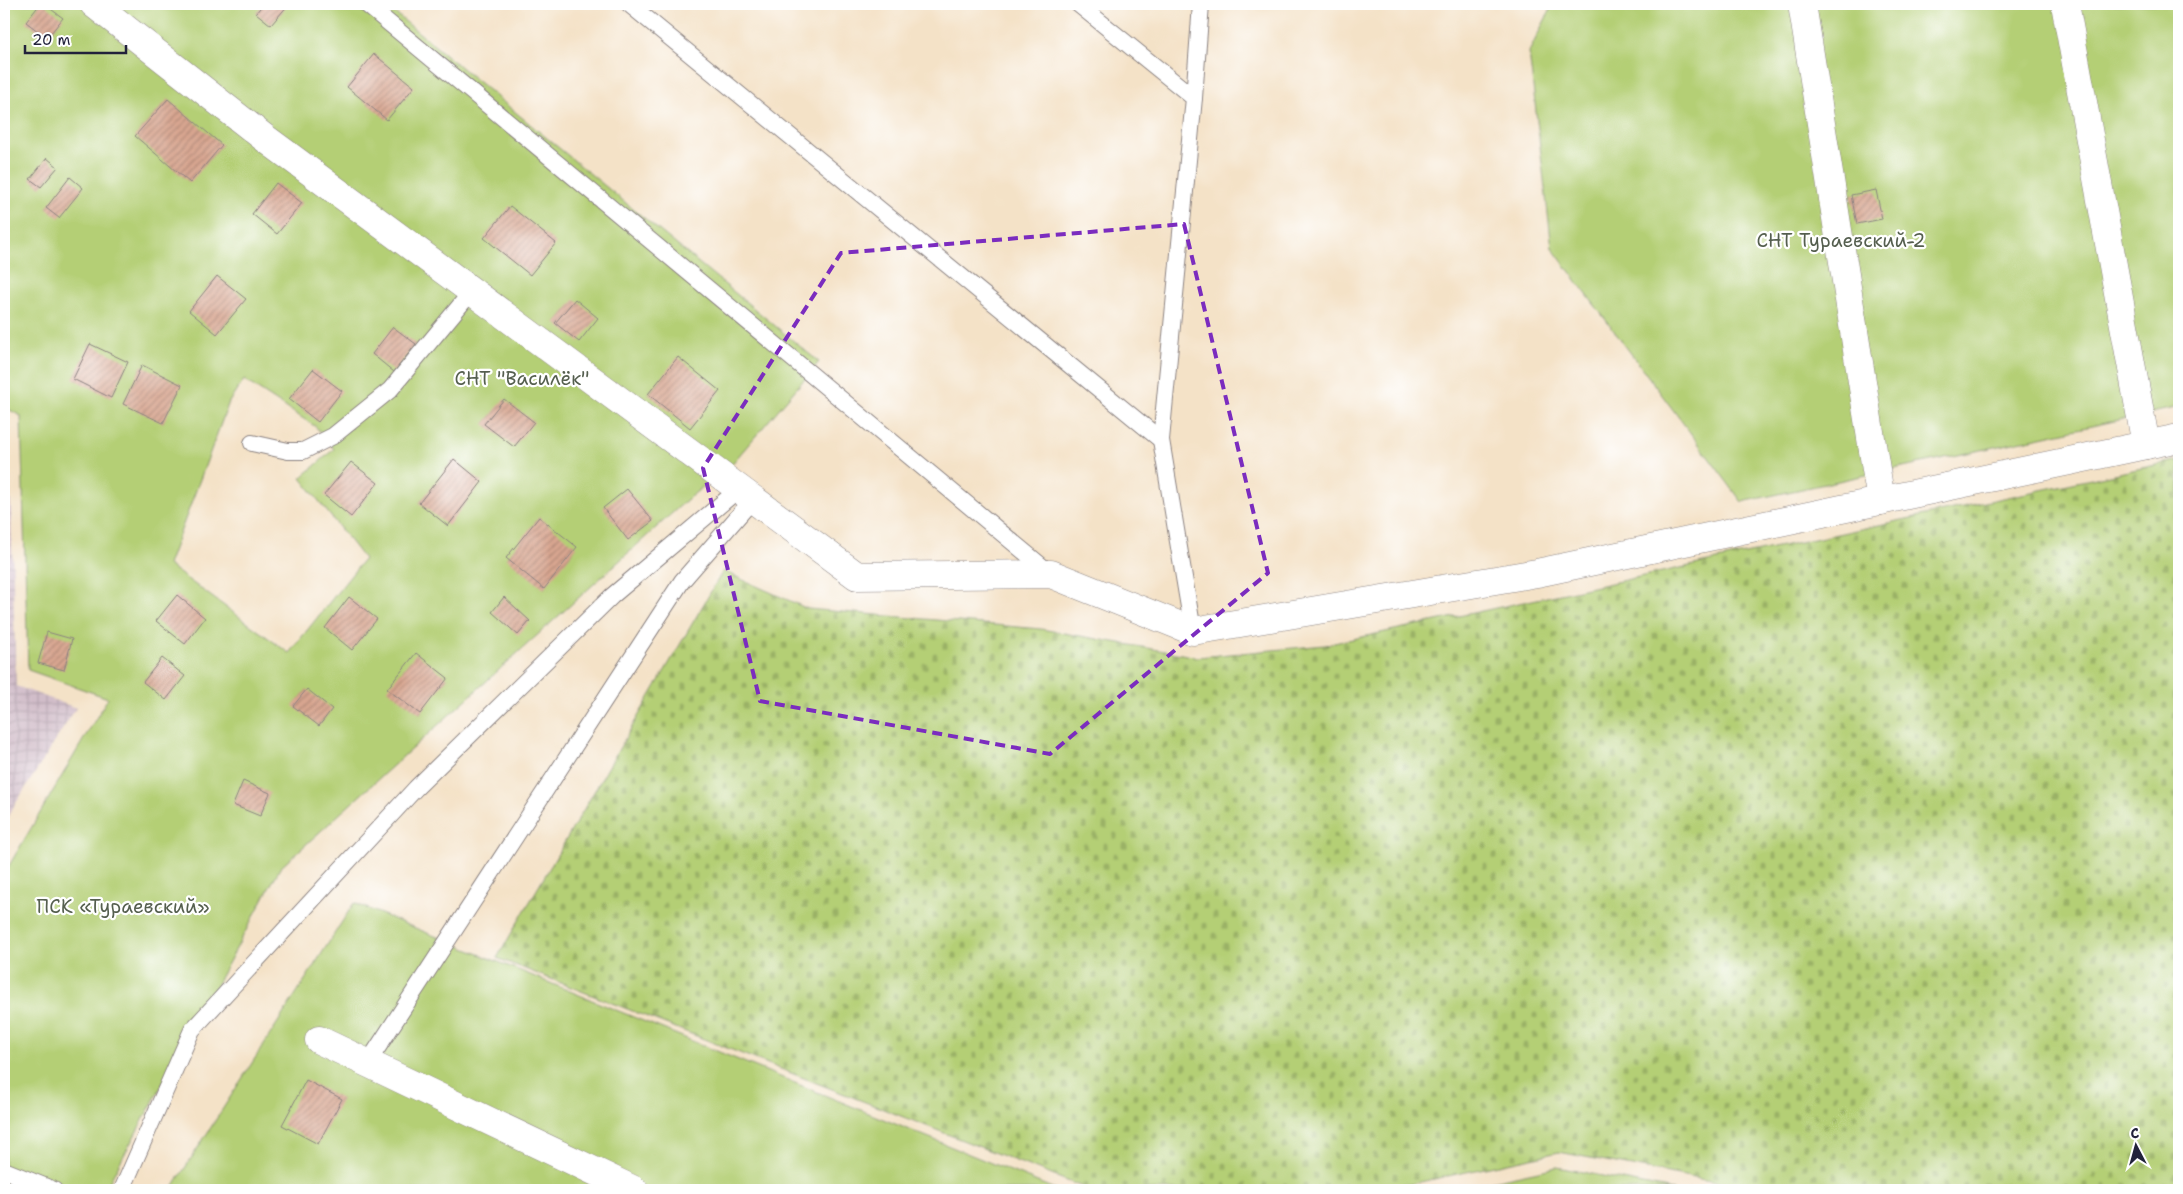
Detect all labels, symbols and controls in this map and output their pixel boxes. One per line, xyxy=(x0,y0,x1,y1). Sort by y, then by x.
scale bar xyxy=(25,22,126,54)
text: 20 m xyxy=(32,30,71,50)
park label: СНТ Тураевский-2 xyxy=(1757,228,1925,253)
park label: СНТ "Василёк" xyxy=(455,366,589,391)
park label: ПСК «Тураевский» xyxy=(37,894,209,919)
north arrow xyxy=(2110,1122,2160,1172)
text: С xyxy=(2129,1124,2140,1142)

